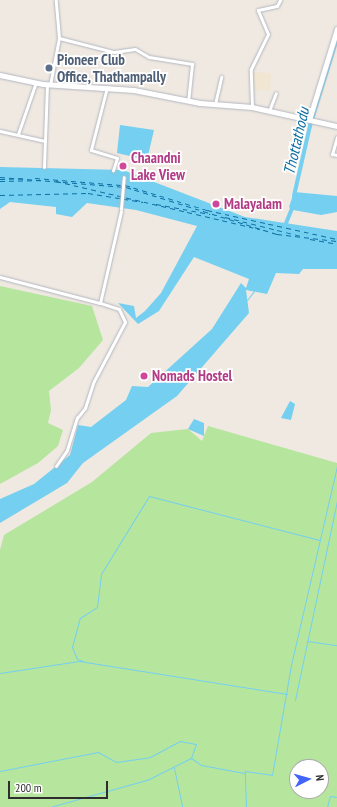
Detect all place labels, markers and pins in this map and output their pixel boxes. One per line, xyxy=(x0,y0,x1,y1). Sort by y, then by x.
place label: Pioneer Club Office, Thathampally xyxy=(57,50,167,85)
marker: Pioneer Club Office, Thathampally xyxy=(44,63,54,73)
place label: Chaandni Lake View xyxy=(131,148,185,183)
marker: Chaandni Lake View xyxy=(118,161,128,171)
place label: Malayalam xyxy=(224,195,282,213)
marker: Malayalam xyxy=(211,199,221,209)
place label: Nomads Hostel xyxy=(152,367,232,385)
marker: Nomads Hostel xyxy=(139,371,149,381)

